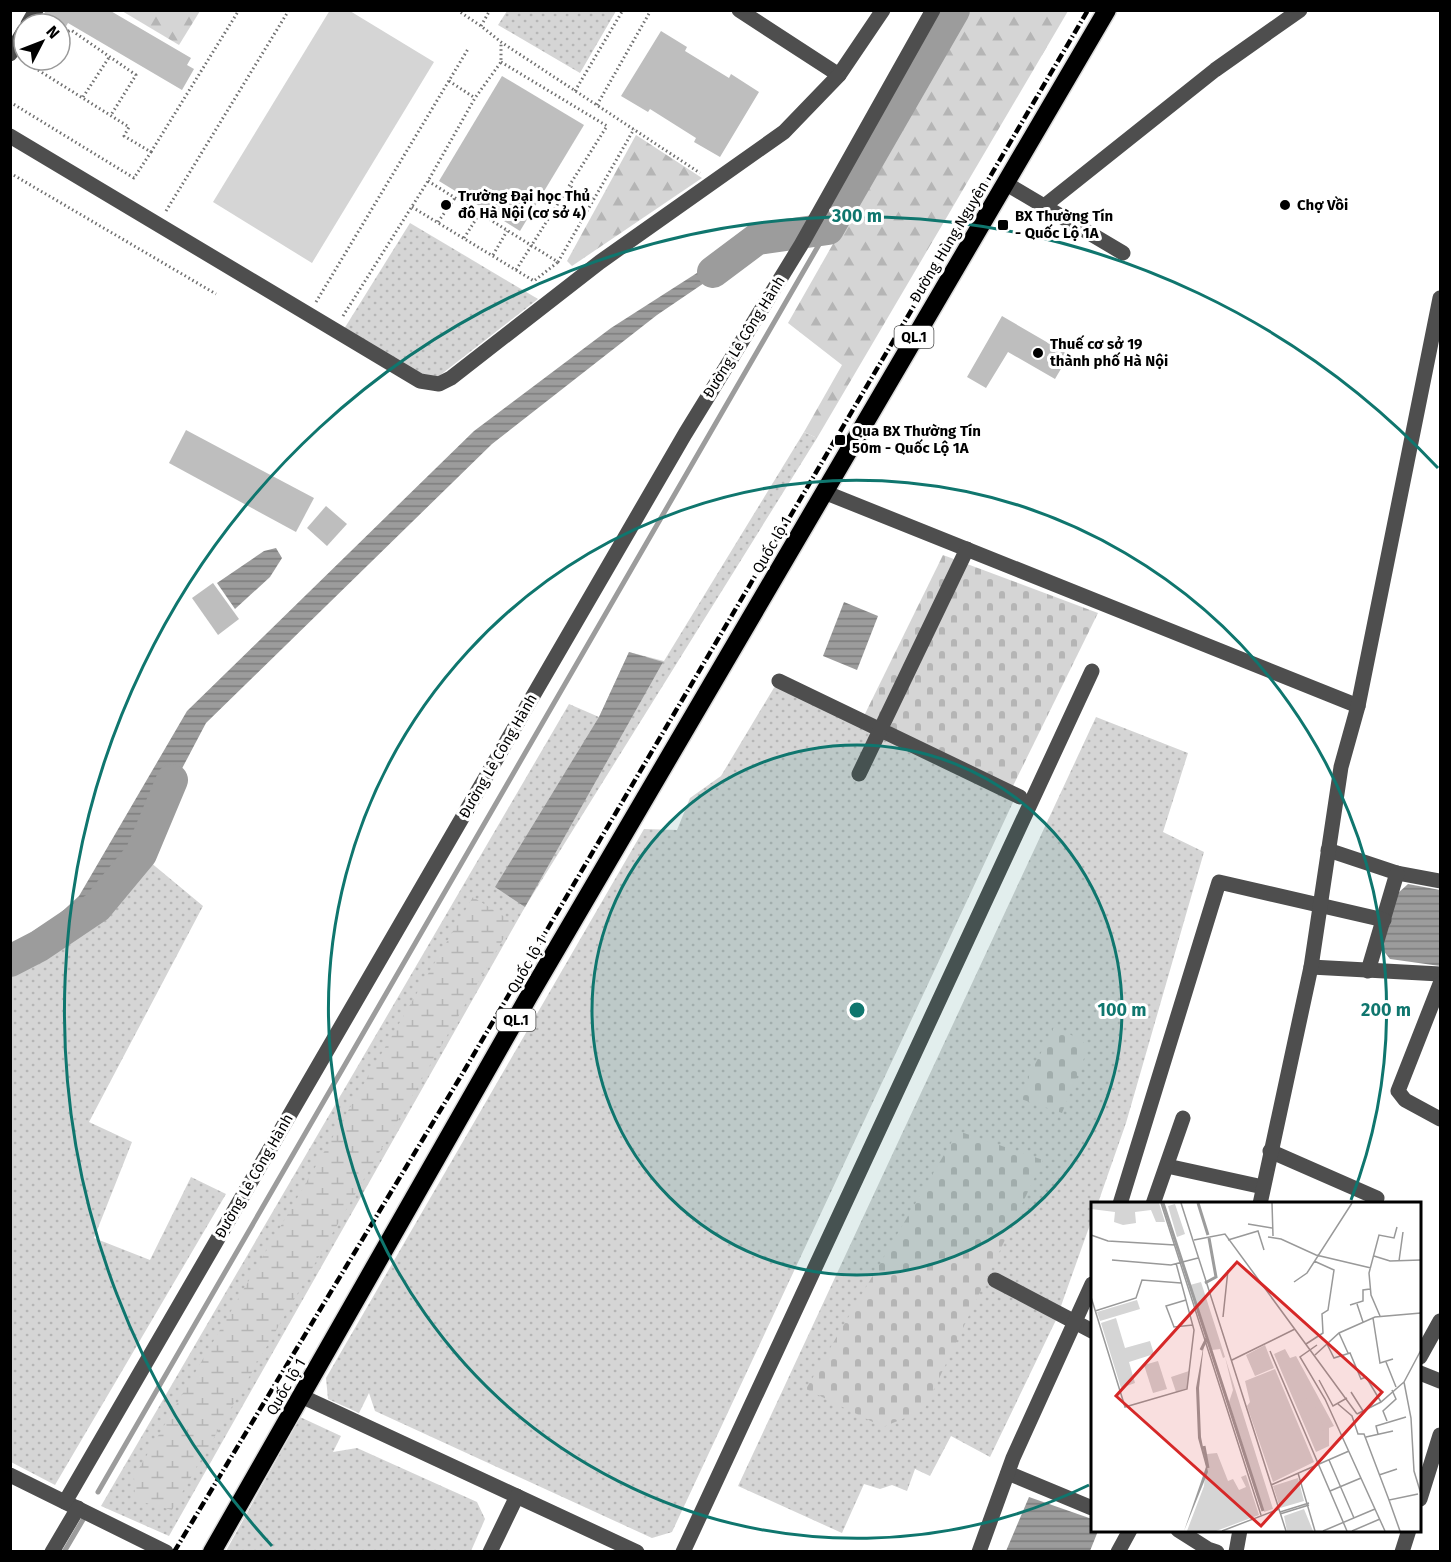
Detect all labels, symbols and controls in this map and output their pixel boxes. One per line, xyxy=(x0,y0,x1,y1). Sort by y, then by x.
north arrow xyxy=(12,12,72,72)
text: N xyxy=(42,22,63,43)
street label: Đường Hùng Nguyên xyxy=(906,178,992,306)
place label: Trường Đại học Thủ đô Hà Nội (cơ sở 4) xyxy=(458,187,590,222)
place label: Chợ Vồi xyxy=(1297,195,1348,214)
marker: Trường Đại học Thủ đô Hà Nội (cơ sở 4) xyxy=(439,198,453,212)
marker: Chợ Vồi xyxy=(1278,198,1292,212)
text: 300 m xyxy=(831,205,882,227)
place label: BX Thường Tín - Quốc Lộ 1A xyxy=(1015,207,1113,242)
marker: BX Thường Tín - Quốc Lộ 1A xyxy=(996,218,1010,232)
street label: Đường Lê Công Hành xyxy=(699,273,789,401)
road number: QL.1 xyxy=(894,326,934,348)
place label: Thuế cơ sở 19 thành phố Hà Nội xyxy=(1050,334,1168,370)
marker: Thuế cơ sở 19 thành phố Hà Nội xyxy=(1031,346,1045,360)
place label: Qua BX Thường Tín 50m - Quốc Lộ 1A xyxy=(852,422,981,457)
marker: Qua BX Thường Tín 50m - Quốc Lộ 1A xyxy=(833,433,847,447)
street label: Quốc lộ 1 xyxy=(749,513,795,577)
street label: Đường Lê Công Hành xyxy=(455,691,541,821)
street label: Quốc lộ 1 xyxy=(504,933,550,997)
text: 100 m xyxy=(1098,999,1146,1021)
text: 200 m xyxy=(1361,999,1411,1021)
centre of rings xyxy=(847,1000,867,1020)
road number: QL.1 xyxy=(496,1009,536,1031)
street label: Đường Lê Công Hành xyxy=(211,1111,297,1241)
inset map xyxy=(1091,1202,1421,1532)
street label: Quốc lộ 1 xyxy=(263,1355,309,1419)

